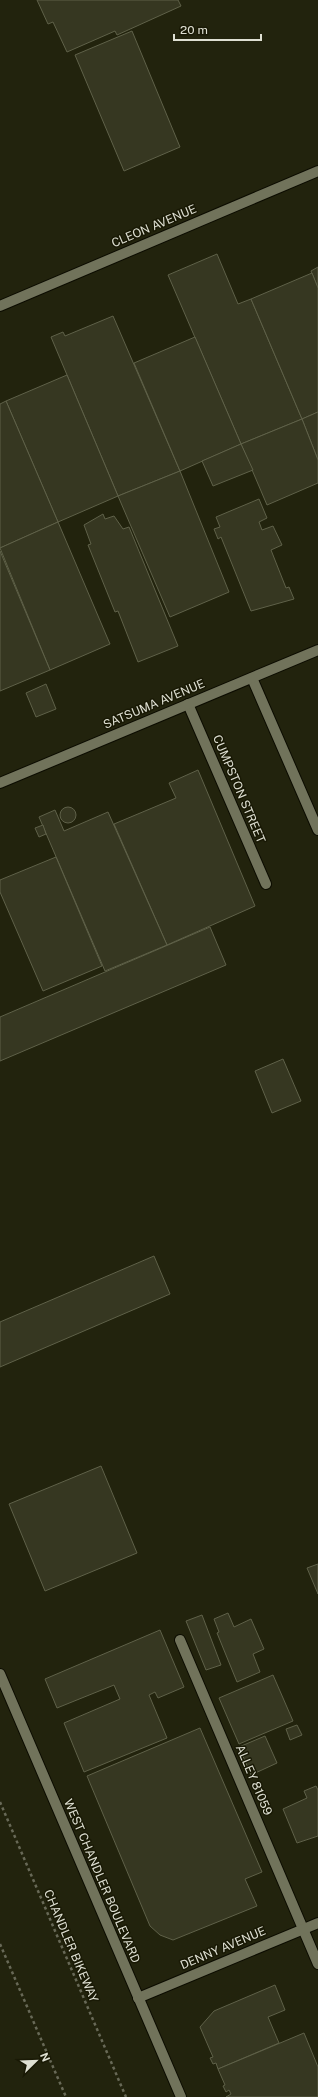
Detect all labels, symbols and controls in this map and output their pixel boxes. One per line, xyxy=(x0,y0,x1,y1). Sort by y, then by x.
scale bar xyxy=(174,16,261,42)
text: 20 m xyxy=(180,23,208,37)
street label: CLEON AVENUE xyxy=(109,202,199,250)
street label: SATSUMA AVENUE xyxy=(101,676,207,732)
street label: CUMPSTON STREET xyxy=(210,733,268,845)
street label: ALLEY 81059 xyxy=(233,1743,275,1817)
street label: WEST CHANDLER BOULEVARD xyxy=(61,1797,143,1965)
street label: CHANDLER BIKEWAY xyxy=(41,1888,101,2005)
street label: DENNY AVENUE xyxy=(178,1924,268,1972)
north arrow xyxy=(16,2041,56,2081)
text: N xyxy=(38,2051,52,2063)

